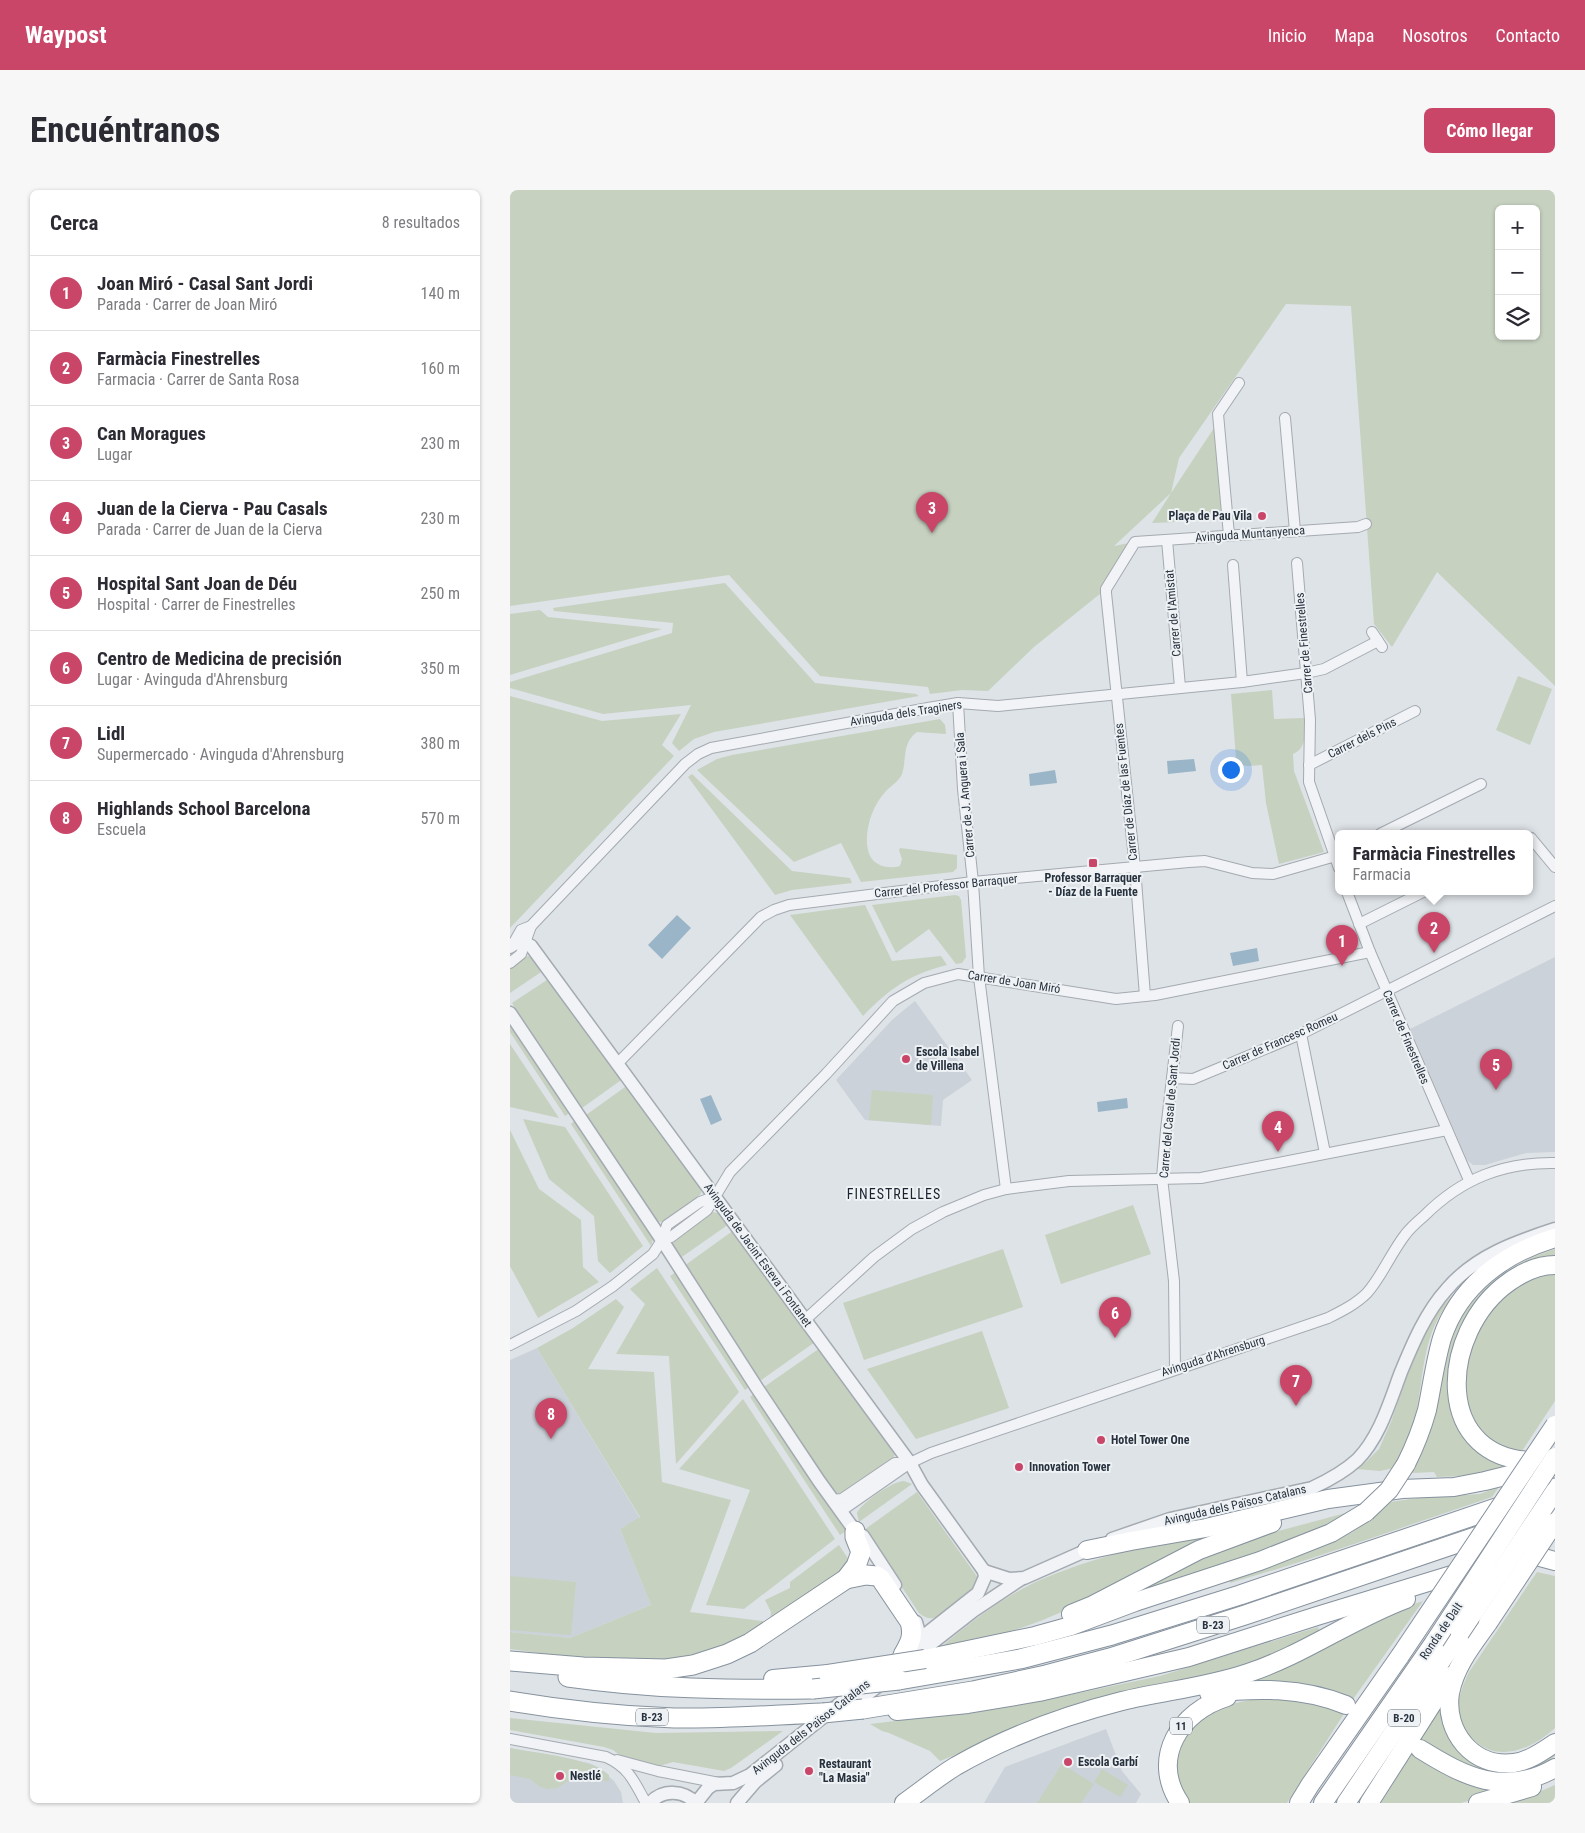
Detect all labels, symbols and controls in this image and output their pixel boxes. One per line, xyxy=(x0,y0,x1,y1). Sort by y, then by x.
text: Waypost xyxy=(25,21,107,49)
text: Inicio xyxy=(1268,25,1307,46)
text: Mapa xyxy=(1335,25,1374,46)
text: Nosotros xyxy=(1402,25,1468,46)
text: Contacto xyxy=(1496,25,1560,46)
button: Cómo llegar xyxy=(1424,108,1555,153)
text: Encuéntranos xyxy=(30,110,221,151)
map controls xyxy=(1495,205,1540,340)
button: + xyxy=(1495,205,1540,250)
text: Cerca xyxy=(50,211,98,235)
text: 8 resultados xyxy=(382,213,460,232)
button: − xyxy=(1495,250,1540,295)
text: Joan Miró - Casal Sant Jordi xyxy=(97,272,313,295)
text: 1 xyxy=(62,284,70,303)
text: 140 m xyxy=(421,284,460,303)
text: Parada · Carrer de Joan Miró xyxy=(97,295,277,314)
button: layers xyxy=(1495,295,1540,340)
text: Farmàcia Finestrelles xyxy=(97,347,260,370)
text: 2 xyxy=(62,359,70,378)
text: 160 m xyxy=(421,359,460,378)
text: Farmacia · Carrer de Santa Rosa xyxy=(97,370,299,389)
text: Can Moragues xyxy=(97,422,206,445)
text: 3 xyxy=(62,434,70,453)
text: 230 m xyxy=(421,434,460,453)
text: Lugar xyxy=(97,445,132,464)
pin: 3 xyxy=(916,492,948,533)
text: Juan de la Cierva - Pau Casals xyxy=(97,497,328,520)
text: 4 xyxy=(62,509,70,528)
text: 230 m xyxy=(421,509,460,528)
place label: Plaça de Pau Vila xyxy=(1168,509,1252,523)
marker: Plaça de Pau Vila xyxy=(1256,510,1268,522)
text: Parada · Carrer de Juan de la Cierva xyxy=(97,520,322,539)
street label: Avinguda Muntanyenca xyxy=(1195,523,1306,545)
street label: Carrer de l'Amistat xyxy=(1162,568,1184,657)
text: Hospital Sant Joan de Déu xyxy=(97,572,297,595)
text: 5 xyxy=(62,584,70,603)
text: 250 m xyxy=(421,584,460,603)
street label: Carrer de Finestrelles xyxy=(1293,592,1315,694)
text: Hospital · Carrer de Finestrelles xyxy=(97,595,296,614)
text: Centro de Medicina de precisión xyxy=(97,647,342,670)
text: 6 xyxy=(62,659,70,678)
text: 350 m xyxy=(421,659,460,678)
text: Lugar · Avinguda d'Ahrensburg xyxy=(97,670,288,689)
street label: Avinguda dels Traginers xyxy=(849,697,963,729)
street label: Carrer dels Pins xyxy=(1325,715,1399,761)
text: Lidl xyxy=(97,722,125,745)
street label: Carrer de Díaz de las Fuentes xyxy=(1112,723,1140,861)
street label: Carrer de J. Anguera i Sala xyxy=(953,731,977,858)
text: 7 xyxy=(62,734,70,753)
text: 380 m xyxy=(421,734,460,753)
text: Supermercado · Avinguda d'Ahrensburg xyxy=(97,745,344,764)
your location xyxy=(1218,757,1244,783)
text: Highlands School Barcelona xyxy=(97,797,310,820)
text: 8 xyxy=(62,809,70,828)
text: 570 m xyxy=(421,809,460,828)
text: Escuela xyxy=(97,820,146,839)
popup xyxy=(1335,830,1533,895)
text: Farmàcia Finestrelles xyxy=(1352,842,1516,865)
marker: Professor Barraquer - Díaz de la Fuente xyxy=(1087,857,1099,869)
text: Farmacia xyxy=(1352,865,1411,884)
street label: Carrer del Professor Barraquer xyxy=(874,871,1019,900)
place label: Professor Barraquer - Díaz de la Fuente xyxy=(1044,871,1142,899)
pin: 2 xyxy=(1418,912,1450,953)
pin: 1 xyxy=(1326,925,1358,966)
street label: Carrer de Joan Miró xyxy=(967,968,1061,996)
street label: Carrer de Finestrelles xyxy=(1380,988,1432,1086)
street label: Carrer de Francesc Romeu xyxy=(1220,1009,1340,1073)
street label: Carrer del Casal de Sant Jordi xyxy=(1157,1037,1183,1179)
place label: Escola Isabel de Villena xyxy=(916,1045,979,1073)
pin: 5 xyxy=(1480,1049,1512,1090)
marker: Escola Isabel de Villena xyxy=(900,1053,912,1065)
pin: 4 xyxy=(1262,1111,1294,1152)
street label: Avinguda de Jacint Esteva i Fontanet xyxy=(701,1180,815,1330)
district label: FINESTRELLES xyxy=(847,1186,941,1202)
pin: 6 xyxy=(1099,1297,1131,1338)
street label: Avinguda d'Ahrensburg xyxy=(1159,1333,1267,1379)
pin: 7 xyxy=(1280,1365,1312,1406)
pin: 8 xyxy=(535,1398,567,1439)
place label: Hotel Tower One xyxy=(1111,1433,1190,1447)
marker: Hotel Tower One xyxy=(1095,1434,1107,1446)
place label: Innovation Tower xyxy=(1029,1460,1111,1474)
marker: Innovation Tower xyxy=(1013,1461,1025,1473)
street label: Avinguda dels Països Catalans xyxy=(1163,1482,1307,1528)
street label: Ronda de Dalt xyxy=(1417,1599,1465,1662)
road number: B-23 xyxy=(1197,1616,1229,1634)
street label: Avinguda dels Països Catalans xyxy=(749,1677,873,1777)
road number: B-23 xyxy=(636,1708,668,1725)
road number: B-20 xyxy=(1388,1710,1420,1726)
road number: 11 xyxy=(1170,1718,1192,1734)
place label: Escola Garbí xyxy=(1078,1755,1139,1769)
marker: Escola Garbí xyxy=(1062,1756,1074,1768)
place label: Restaurant "La Masia" xyxy=(819,1757,871,1785)
marker: Restaurant "La Masia" xyxy=(803,1765,815,1777)
place label: Nestlé xyxy=(570,1769,601,1783)
marker: Nestlé xyxy=(554,1770,566,1782)

